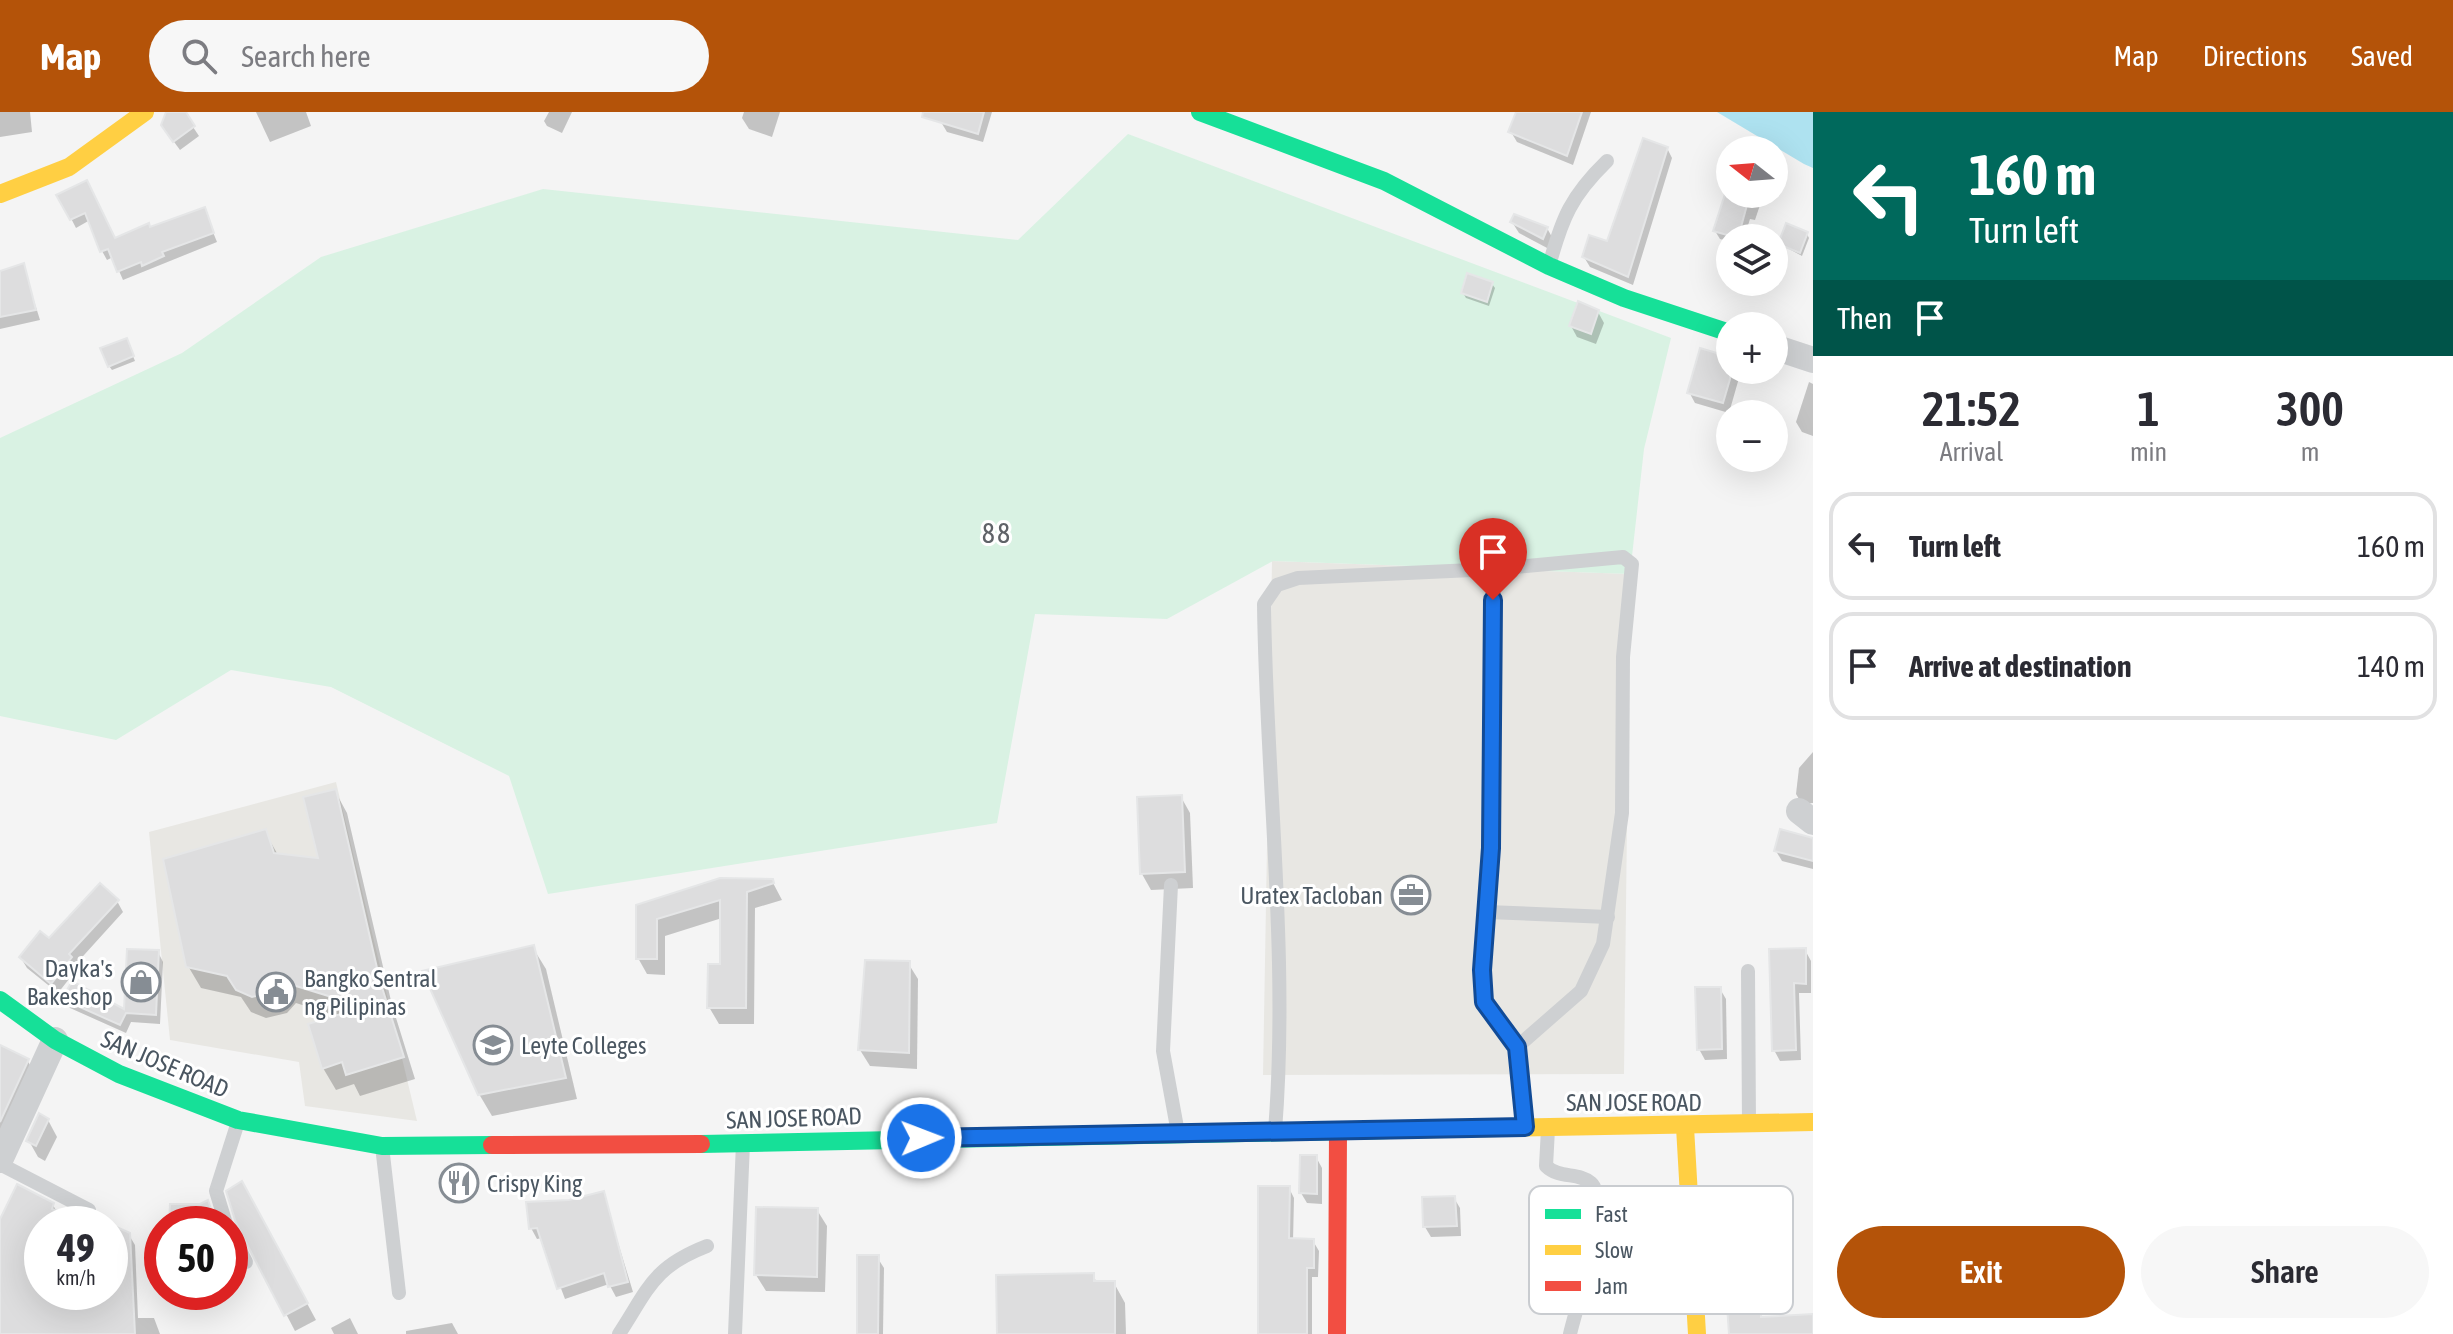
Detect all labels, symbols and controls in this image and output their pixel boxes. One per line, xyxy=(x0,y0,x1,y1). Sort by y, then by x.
search box xyxy=(149,20,709,92)
icon: search xyxy=(177,34,221,78)
text: Map xyxy=(40,35,101,78)
text: Search here xyxy=(241,39,371,73)
text: Map xyxy=(2114,40,2159,72)
text: Directions xyxy=(2203,40,2307,72)
text: Saved xyxy=(2351,40,2413,72)
north arrow xyxy=(1716,136,1788,208)
map controls xyxy=(1716,136,1788,472)
text: 160 m xyxy=(1969,143,2096,207)
icon: left xyxy=(1837,144,1941,248)
text: Turn left xyxy=(1969,209,2079,251)
button: layers xyxy=(1716,224,1788,296)
icon: arrive xyxy=(1908,296,1952,340)
text: Then xyxy=(1837,301,1892,335)
button: + xyxy=(1716,312,1788,384)
text: 21:52 xyxy=(1922,381,2021,436)
text: 1 xyxy=(2137,381,2160,436)
text: 300 xyxy=(2276,381,2344,436)
button: − xyxy=(1716,400,1788,472)
text: Arrival xyxy=(1940,437,2003,467)
text: min xyxy=(2130,437,2167,467)
text: m xyxy=(2301,437,2319,467)
district label: 88 xyxy=(982,517,1012,549)
pin xyxy=(1459,518,1527,600)
icon: left xyxy=(1841,524,1885,568)
text: Turn left xyxy=(1909,529,2001,563)
text: 160 m xyxy=(2357,529,2425,563)
icon: arrive xyxy=(1471,530,1515,574)
icon: arrive xyxy=(1841,644,1885,688)
text: Arrive at destination xyxy=(1909,649,2131,683)
text: 140 m xyxy=(2357,649,2425,683)
office icon: Uratex Tacloban xyxy=(1390,874,1432,916)
place label: Uratex Tacloban xyxy=(1240,882,1383,909)
place label: Dayka's Bakeshop xyxy=(27,955,113,1010)
shop icon: Dayka's Bakeshop xyxy=(120,961,162,1003)
place label: Bangko Sentral ng Pilipinas xyxy=(304,965,437,1020)
public building icon: Bangko Sentral ng Pilipinas xyxy=(255,971,297,1013)
school or university icon: Leyte Colleges xyxy=(472,1024,514,1066)
street label: SAN JOSE ROAD xyxy=(97,1025,233,1103)
place label: Leyte Colleges xyxy=(521,1032,646,1059)
street label: SAN JOSE ROAD xyxy=(1566,1089,1702,1116)
position arrow xyxy=(879,1096,963,1180)
street label: SAN JOSE ROAD xyxy=(726,1102,862,1134)
restaurant icon: Crispy King xyxy=(438,1162,480,1204)
place label: Crispy King xyxy=(487,1170,583,1197)
legend xyxy=(1529,1186,1793,1314)
text: Fast xyxy=(1595,1201,1628,1227)
speed limit sign: 50 xyxy=(144,1206,248,1310)
text: 49 xyxy=(57,1225,95,1270)
button: Exit xyxy=(1837,1226,2125,1318)
button: Share xyxy=(2141,1226,2429,1318)
text: Slow xyxy=(1595,1237,1633,1263)
text: km/h xyxy=(56,1266,96,1289)
text: Jam xyxy=(1595,1273,1628,1299)

